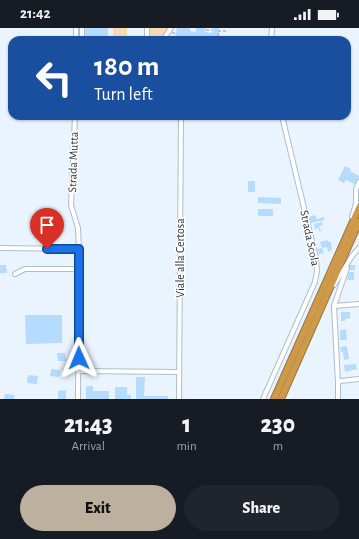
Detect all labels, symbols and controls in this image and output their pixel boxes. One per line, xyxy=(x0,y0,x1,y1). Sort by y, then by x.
text: 21:42 xyxy=(20,6,51,21)
icon: left xyxy=(28,52,80,104)
text: 180 m xyxy=(94,53,159,81)
text: Turn left xyxy=(94,86,153,104)
street label: Strada Mutta xyxy=(66,131,80,193)
pin xyxy=(30,208,64,249)
street label: Strada Scola xyxy=(298,209,322,268)
icon: arrive xyxy=(36,214,58,236)
street label: Viale alla Certosa xyxy=(174,218,186,298)
position arrow xyxy=(58,337,100,379)
text: 21:43 xyxy=(64,413,113,437)
text: 1 xyxy=(182,413,191,437)
text: 230 xyxy=(261,413,295,437)
text: Arrival xyxy=(72,440,105,453)
text: min xyxy=(176,440,197,453)
text: m xyxy=(273,440,283,453)
button: Exit xyxy=(20,485,176,531)
button: Share xyxy=(184,485,339,531)

